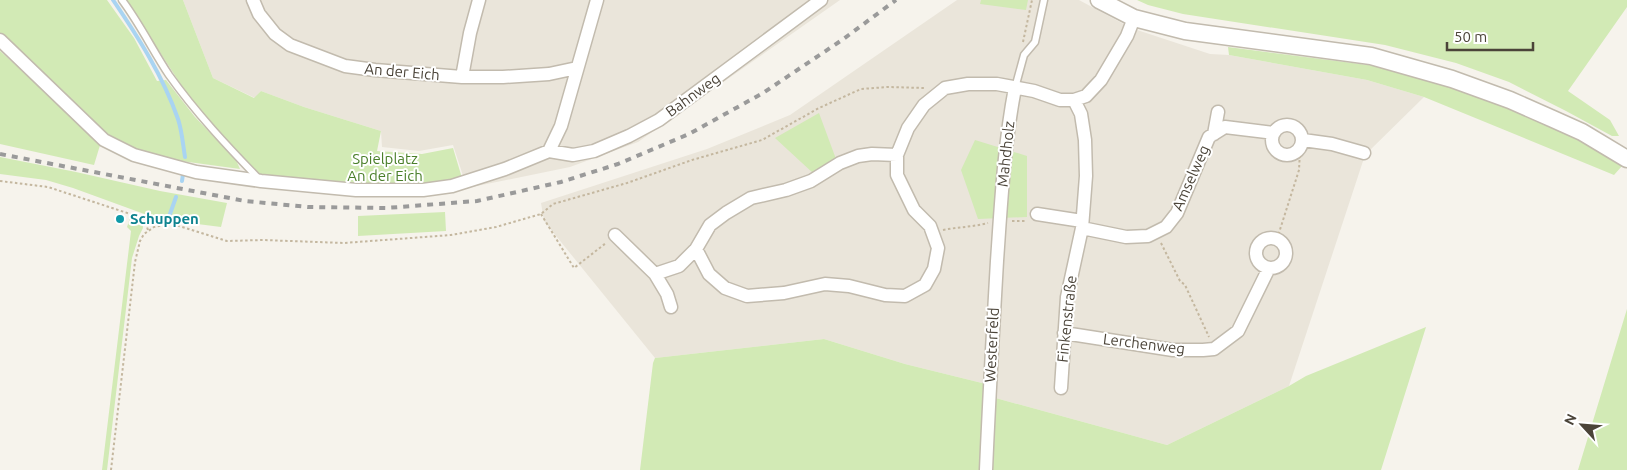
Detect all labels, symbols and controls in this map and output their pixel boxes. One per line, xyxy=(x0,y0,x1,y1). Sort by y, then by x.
scale bar xyxy=(1447,20,1533,52)
text: 50 m xyxy=(1454,28,1487,45)
street label: An der Eich xyxy=(364,60,440,83)
street label: Bahnweg xyxy=(662,69,723,120)
street label: Mahdholz xyxy=(994,120,1017,188)
street label: Amselweg xyxy=(1169,142,1213,213)
park label: Spielplatz An der Eich xyxy=(347,150,423,184)
place label: Schuppen xyxy=(130,210,199,227)
marker: Schuppen xyxy=(114,213,126,225)
street label: Finkenstraße xyxy=(1053,275,1080,363)
street label: Westerfeld xyxy=(981,307,1002,383)
street label: Lerchenweg xyxy=(1102,330,1186,357)
north arrow xyxy=(1557,400,1607,450)
text: N xyxy=(1561,411,1580,428)

